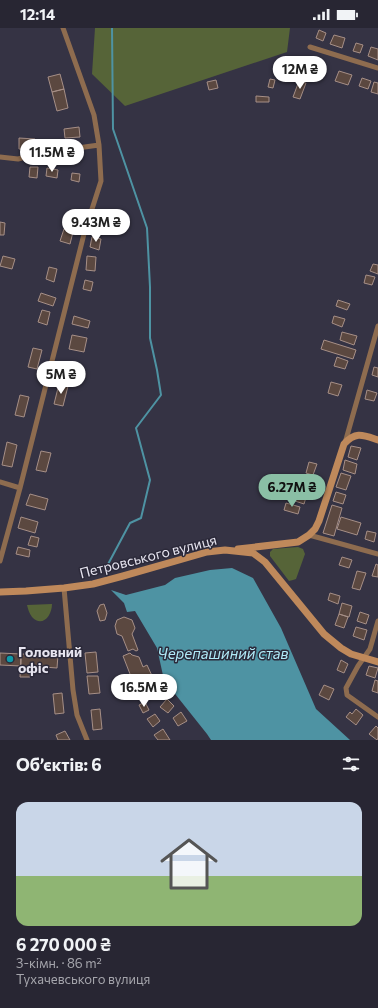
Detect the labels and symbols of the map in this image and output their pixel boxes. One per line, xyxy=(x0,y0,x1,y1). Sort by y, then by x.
pin: 12M ₴ xyxy=(272,56,328,90)
pin: 11.5M ₴ xyxy=(15,139,89,173)
pin: 9.43M ₴ xyxy=(59,209,133,243)
pin: 5M ₴ xyxy=(37,361,85,395)
pin: 6.27M ₴ xyxy=(255,474,329,508)
street label: Петровського вулиця xyxy=(78,531,218,581)
place label: Головний офіс xyxy=(18,643,82,676)
water label: Черепашиний став xyxy=(158,644,289,662)
marker: Головний офіс xyxy=(5,654,15,664)
pin: 16.5M ₴ xyxy=(107,674,181,708)

